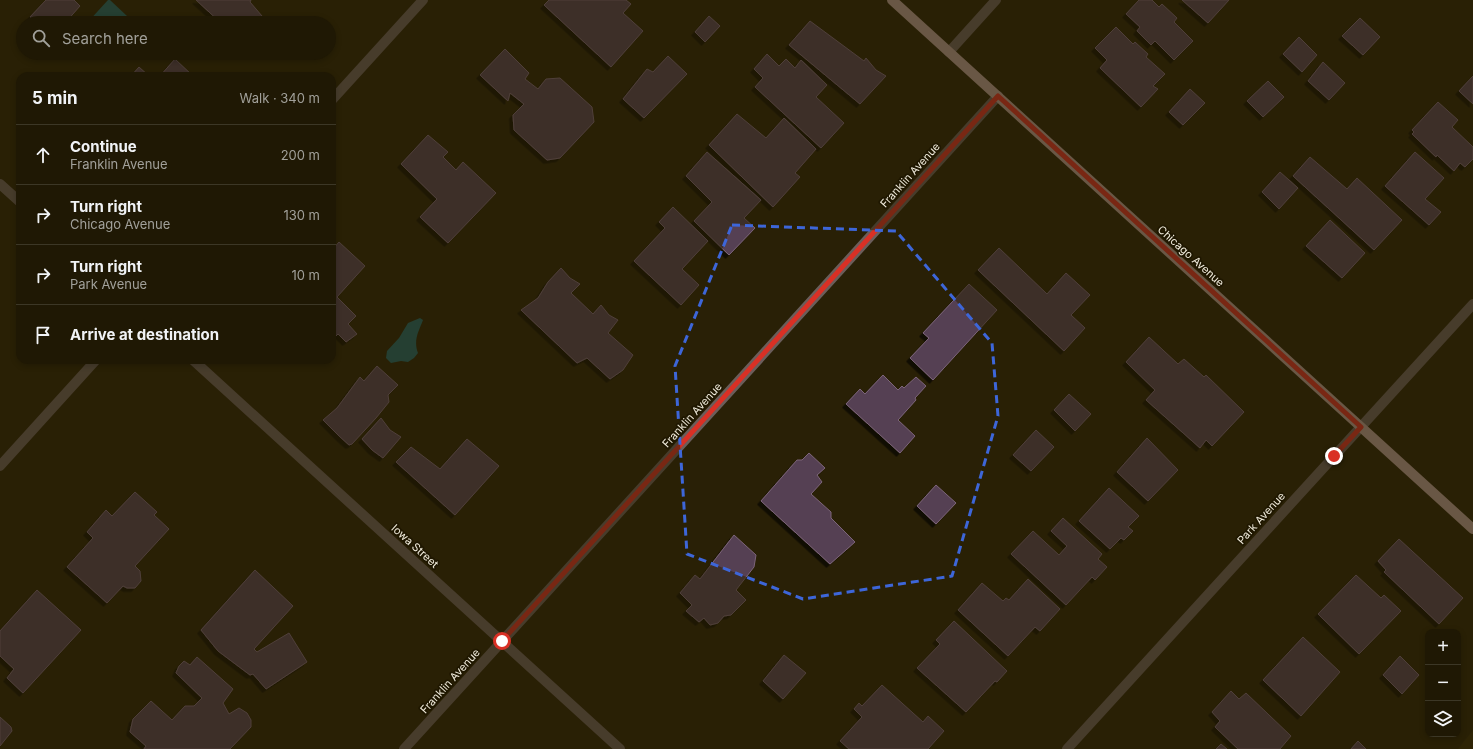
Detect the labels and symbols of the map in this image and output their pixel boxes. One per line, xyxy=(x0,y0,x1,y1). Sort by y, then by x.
street label: Franklin Avenue xyxy=(877,140,943,210)
street label: Chicago Avenue xyxy=(1155,222,1227,290)
street label: Franklin Avenue xyxy=(659,380,725,450)
route end xyxy=(1325,447,1343,465)
street label: Park Avenue xyxy=(1234,489,1288,547)
street label: Iowa Street xyxy=(389,521,442,571)
route start xyxy=(493,632,511,650)
street label: Franklin Avenue xyxy=(417,646,483,716)

